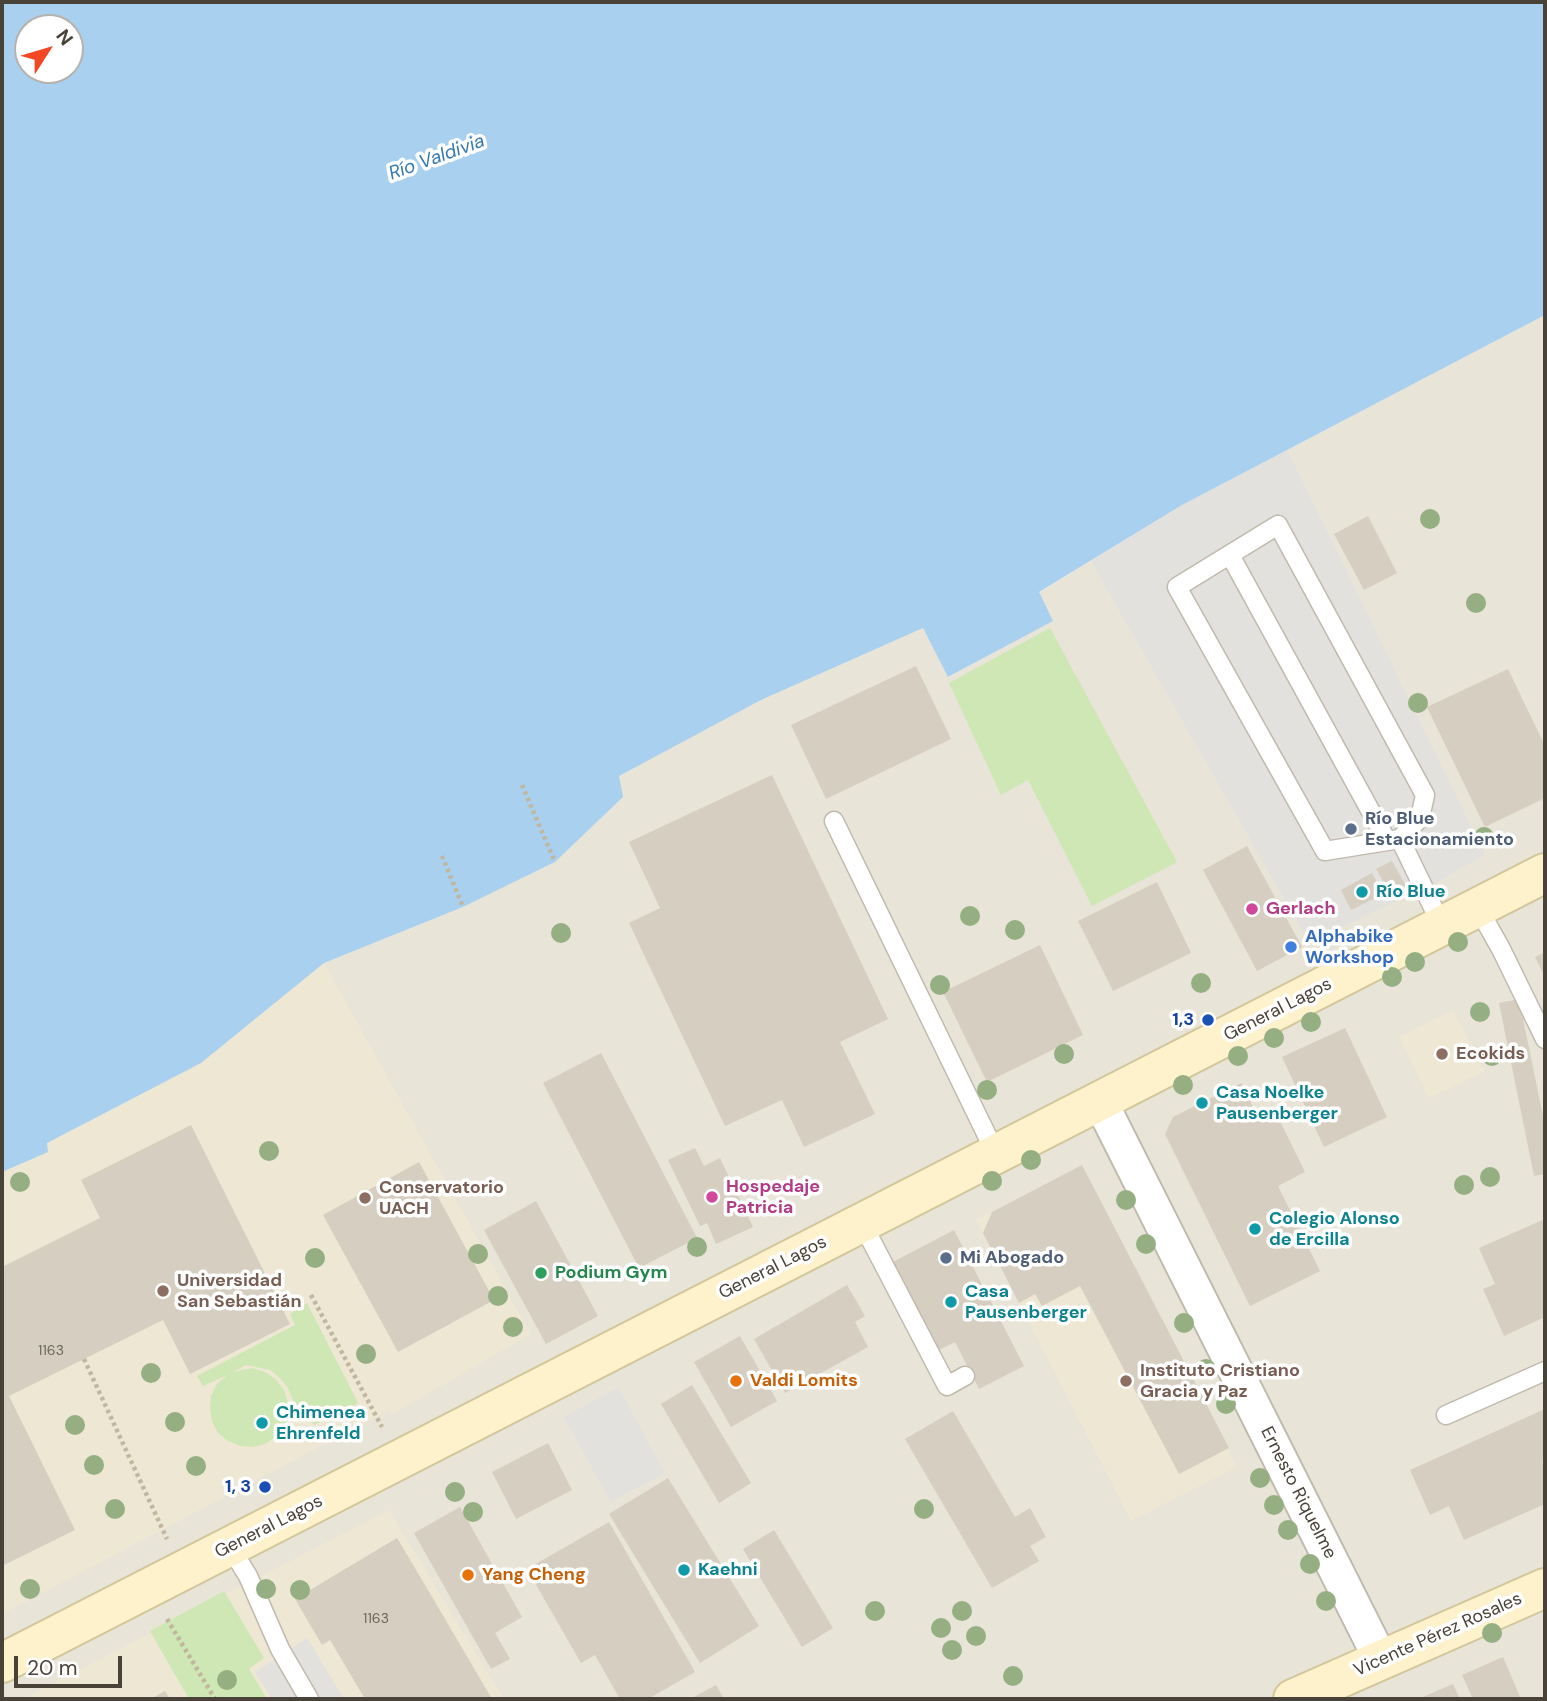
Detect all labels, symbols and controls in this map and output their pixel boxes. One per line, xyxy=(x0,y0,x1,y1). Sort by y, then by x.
north arrow xyxy=(14,14,84,84)
text: N xyxy=(50,24,79,50)
water label: Río Valdivia xyxy=(386,130,488,186)
place label: Río Blue Estacionamiento xyxy=(1365,808,1514,850)
marker: Río Blue Estacionamiento xyxy=(1343,821,1359,837)
place label: Río Blue xyxy=(1376,881,1446,903)
marker: Río Blue xyxy=(1354,884,1370,900)
place label: Gerlach xyxy=(1266,898,1336,920)
marker: Gerlach xyxy=(1244,901,1260,917)
place label: Alphabike Workshop xyxy=(1305,926,1394,968)
marker: Alphabike Workshop xyxy=(1283,939,1299,955)
street label: General Lagos xyxy=(1220,974,1336,1046)
place label: 1,3 xyxy=(1172,1009,1194,1031)
marker: 1,3 xyxy=(1200,1012,1216,1028)
place label: Ecokids xyxy=(1456,1043,1525,1065)
marker: Ecokids xyxy=(1434,1046,1450,1062)
place label: Casa Noelke Pausenberger xyxy=(1216,1082,1338,1124)
marker: Casa Noelke Pausenberger xyxy=(1194,1095,1210,1111)
place label: Hospedaje Patricia xyxy=(726,1176,820,1218)
place label: Conservatorio UACH xyxy=(379,1177,504,1220)
marker: Hospedaje Patricia xyxy=(704,1189,720,1205)
marker: Conservatorio UACH xyxy=(357,1190,373,1206)
place label: Colegio Alonso de Ercilla xyxy=(1269,1208,1400,1250)
marker: Colegio Alonso de Ercilla xyxy=(1247,1221,1263,1237)
street label: General Lagos xyxy=(715,1232,831,1304)
place label: Mi Abogado xyxy=(960,1247,1064,1269)
marker: Mi Abogado xyxy=(938,1250,954,1266)
place label: Podium Gym xyxy=(555,1262,667,1284)
marker: Podium Gym xyxy=(533,1265,549,1281)
place label: Universidad San Sebastián xyxy=(177,1270,301,1312)
place label: Casa Pausenberger xyxy=(965,1281,1087,1324)
marker: Universidad San Sebastián xyxy=(155,1283,171,1299)
marker: Casa Pausenberger xyxy=(943,1294,959,1310)
house number: 1163 xyxy=(38,1343,64,1359)
place label: Instituto Cristiano Gracia y Paz xyxy=(1140,1360,1300,1402)
place label: Valdi Lomits xyxy=(750,1370,858,1392)
marker: Valdi Lomits xyxy=(728,1373,744,1389)
marker: Instituto Cristiano Gracia y Paz xyxy=(1118,1373,1134,1389)
place label: Chimenea Ehrenfeld xyxy=(276,1402,366,1444)
marker: Chimenea Ehrenfeld xyxy=(254,1415,270,1431)
street label: Ernesto Riquelme xyxy=(1255,1423,1341,1563)
place label: 1, 3 xyxy=(225,1476,251,1498)
marker: 1, 3 xyxy=(257,1479,273,1495)
street label: General Lagos xyxy=(211,1491,327,1563)
place label: Kaehni xyxy=(698,1559,758,1581)
marker: Kaehni xyxy=(676,1562,692,1578)
place label: Yang Cheng xyxy=(482,1564,586,1586)
marker: Yang Cheng xyxy=(460,1567,476,1583)
street label: Vicente Pérez Rosales xyxy=(1351,1588,1525,1682)
house number: 1163 xyxy=(363,1611,389,1627)
scale bar xyxy=(18,1642,126,1686)
text: 20 m xyxy=(27,1654,78,1682)

